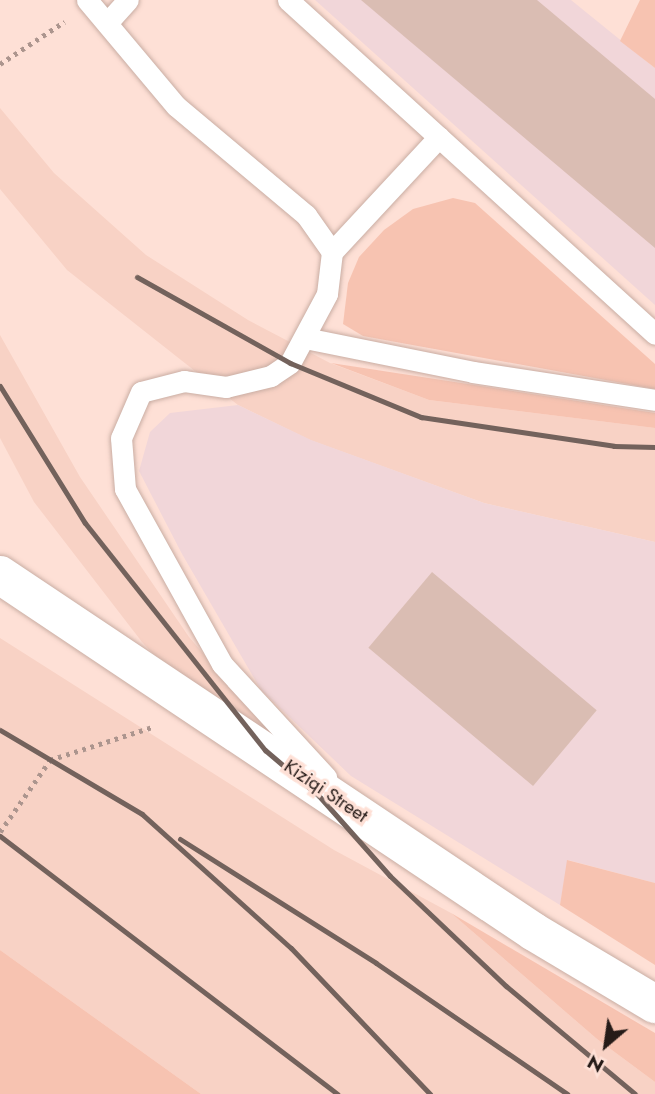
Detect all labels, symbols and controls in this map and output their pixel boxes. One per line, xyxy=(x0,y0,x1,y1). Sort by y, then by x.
street label: Kiziqi Street xyxy=(280,755,372,827)
north arrow xyxy=(571,1010,641,1080)
text: N xyxy=(582,1048,609,1079)

